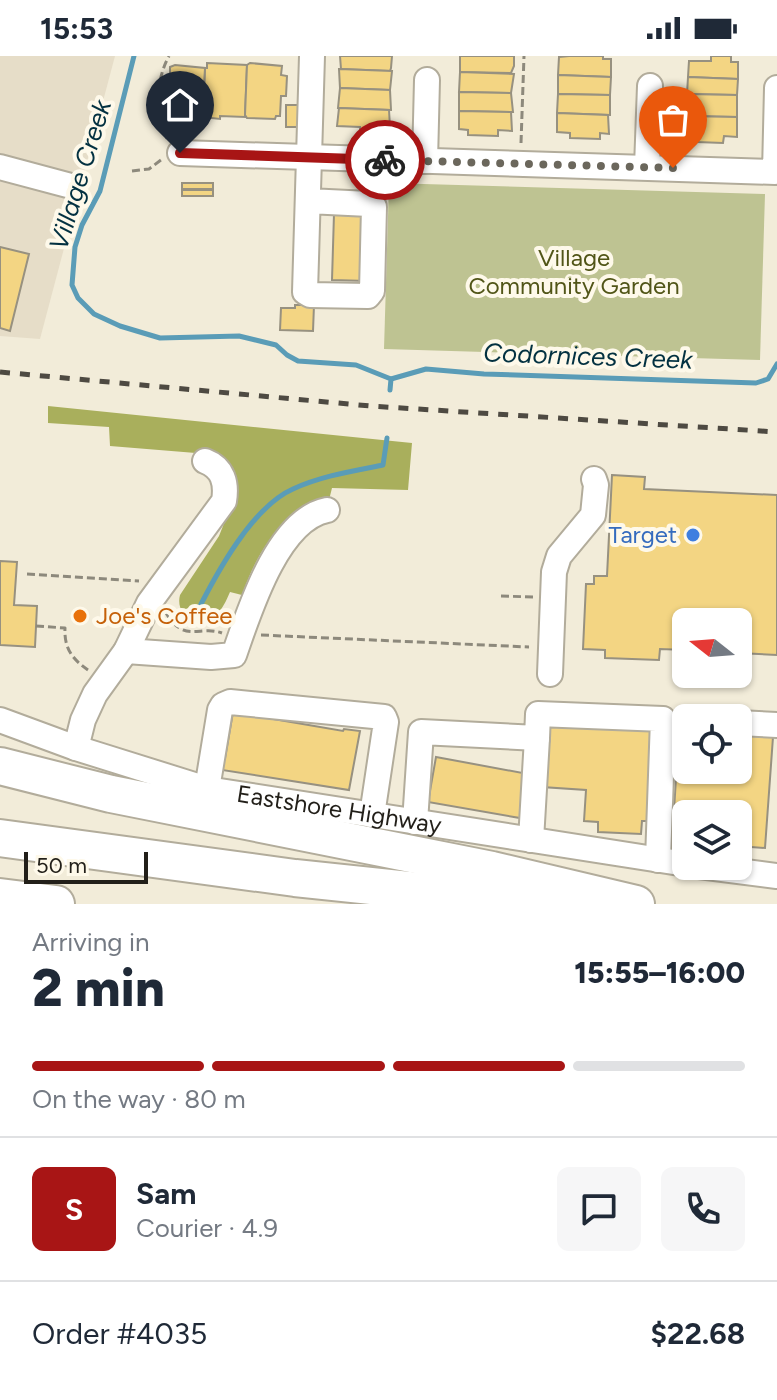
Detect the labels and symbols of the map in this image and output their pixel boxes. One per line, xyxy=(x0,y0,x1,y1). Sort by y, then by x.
pin xyxy=(146,71,214,153)
pin xyxy=(639,86,707,168)
water label: Village Creek xyxy=(42,95,118,254)
courier xyxy=(345,120,425,200)
park label: Village Community Garden xyxy=(468,243,680,300)
water label: Codornices Creek xyxy=(483,336,695,376)
place label: Target xyxy=(609,520,677,549)
marker: Target xyxy=(684,526,702,544)
place label: Joe's Coffee xyxy=(96,601,232,630)
marker: Joe's Coffee xyxy=(71,607,89,625)
north arrow xyxy=(672,608,752,688)
street label: Eastshore Highway xyxy=(235,779,444,840)
scale bar xyxy=(24,848,148,884)

